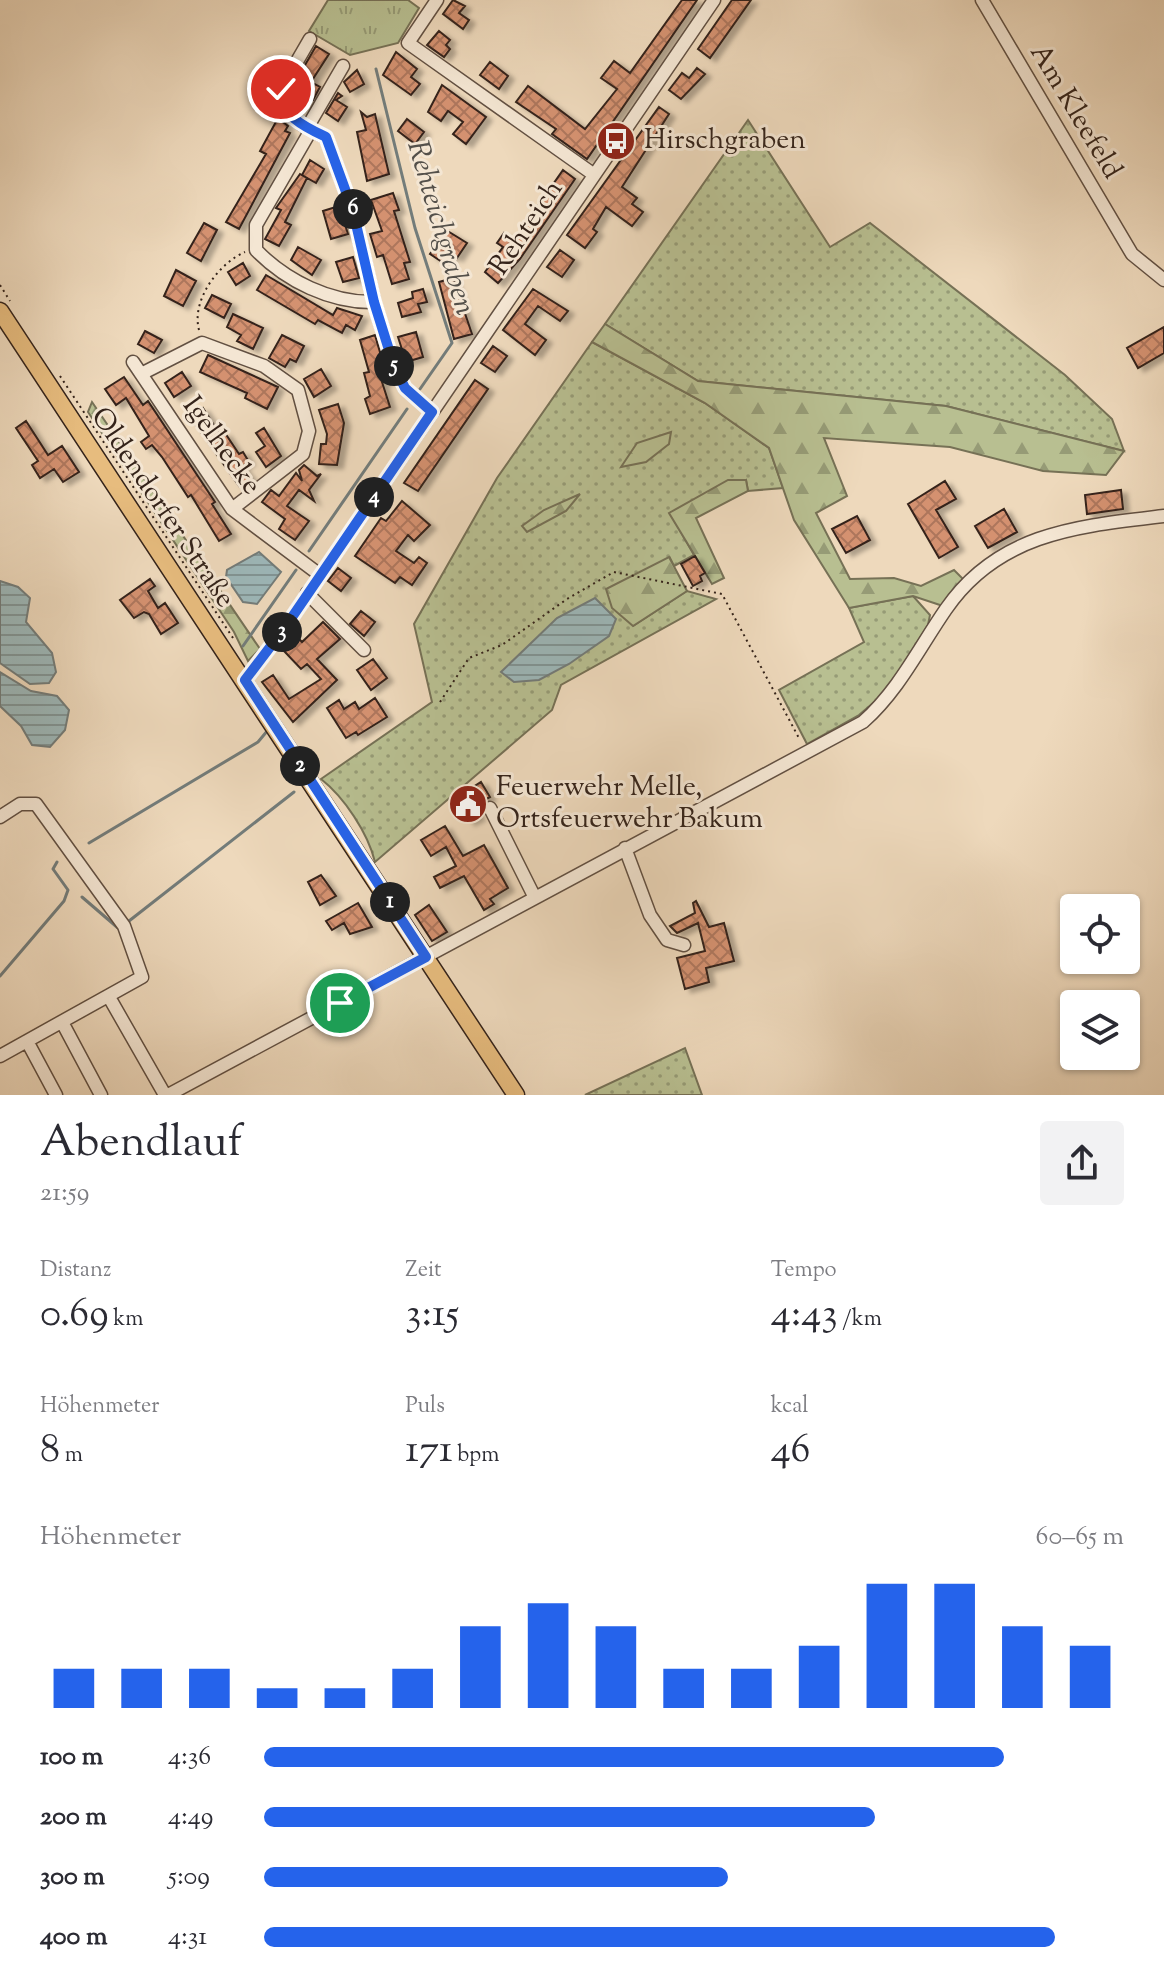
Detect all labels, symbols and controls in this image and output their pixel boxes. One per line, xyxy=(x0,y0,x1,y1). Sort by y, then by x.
street label: Am Kleefeld xyxy=(1019,37,1131,187)
pin xyxy=(247,55,315,123)
icon: check xyxy=(259,67,303,111)
bus stop icon: Hirschgraben xyxy=(595,120,637,162)
place label: Hirschgraben xyxy=(644,121,806,161)
water label: Rehteichgraben xyxy=(395,136,485,320)
street label: Rehteich xyxy=(480,172,574,284)
pin: 6 xyxy=(333,189,373,229)
text: 6 xyxy=(348,193,358,225)
pin: 5 xyxy=(374,346,414,386)
text: 5 xyxy=(390,350,398,382)
street label: Igelhecke xyxy=(172,389,270,503)
street label: Oldendorfer Straße xyxy=(80,400,244,616)
pin: 4 xyxy=(354,477,394,517)
text: 4 xyxy=(368,481,380,513)
pin: 3 xyxy=(262,612,302,652)
text: 3 xyxy=(278,616,286,648)
pin: 2 xyxy=(280,746,320,786)
text: 2 xyxy=(295,750,305,782)
place label: Feuerwehr Melle, Ortsfeuerwehr Bakum xyxy=(496,768,763,840)
public building icon: Feuerwehr Melle, Ortsfeuerwehr Bakum xyxy=(447,783,489,825)
pin: 1 xyxy=(370,882,410,922)
text: 1 xyxy=(386,886,394,918)
map controls xyxy=(1060,894,1140,1070)
button: locate xyxy=(1060,894,1140,974)
pin xyxy=(306,969,374,1037)
icon: arrive xyxy=(318,981,362,1025)
button: layers xyxy=(1060,990,1140,1070)
text: Abendlauf xyxy=(40,1113,243,1176)
button: share xyxy=(1040,1121,1124,1205)
text: 21:59 xyxy=(40,1175,89,1212)
text: Distanz xyxy=(40,1255,111,1287)
text: Zeit xyxy=(405,1255,442,1287)
text: Tempo xyxy=(771,1255,837,1287)
text: 0.69 xyxy=(40,1287,109,1344)
text: 3:15 xyxy=(405,1287,459,1344)
text: 4:43 xyxy=(771,1287,838,1344)
text: km xyxy=(109,1304,144,1336)
text: /km xyxy=(838,1304,882,1336)
text: Höhenmeter xyxy=(40,1391,159,1423)
text: Puls xyxy=(405,1391,445,1423)
text: kcal xyxy=(771,1391,808,1423)
text: 8 xyxy=(40,1423,60,1480)
text: 171 xyxy=(405,1423,453,1480)
text: 46 xyxy=(771,1423,810,1480)
text: m xyxy=(60,1440,83,1472)
text: bpm xyxy=(453,1440,499,1472)
text: Höhenmeter xyxy=(40,1519,181,1556)
text: 60–65 m xyxy=(1035,1519,1124,1556)
text: 100 m xyxy=(40,1739,103,1776)
text: 4:36 xyxy=(168,1739,211,1776)
text: 200 m xyxy=(40,1799,107,1836)
text: 4:49 xyxy=(168,1799,213,1836)
text: 300 m xyxy=(40,1859,105,1896)
text: 5:09 xyxy=(168,1859,210,1896)
text: 400 m xyxy=(40,1919,107,1956)
text: 4:31 xyxy=(168,1919,207,1956)

